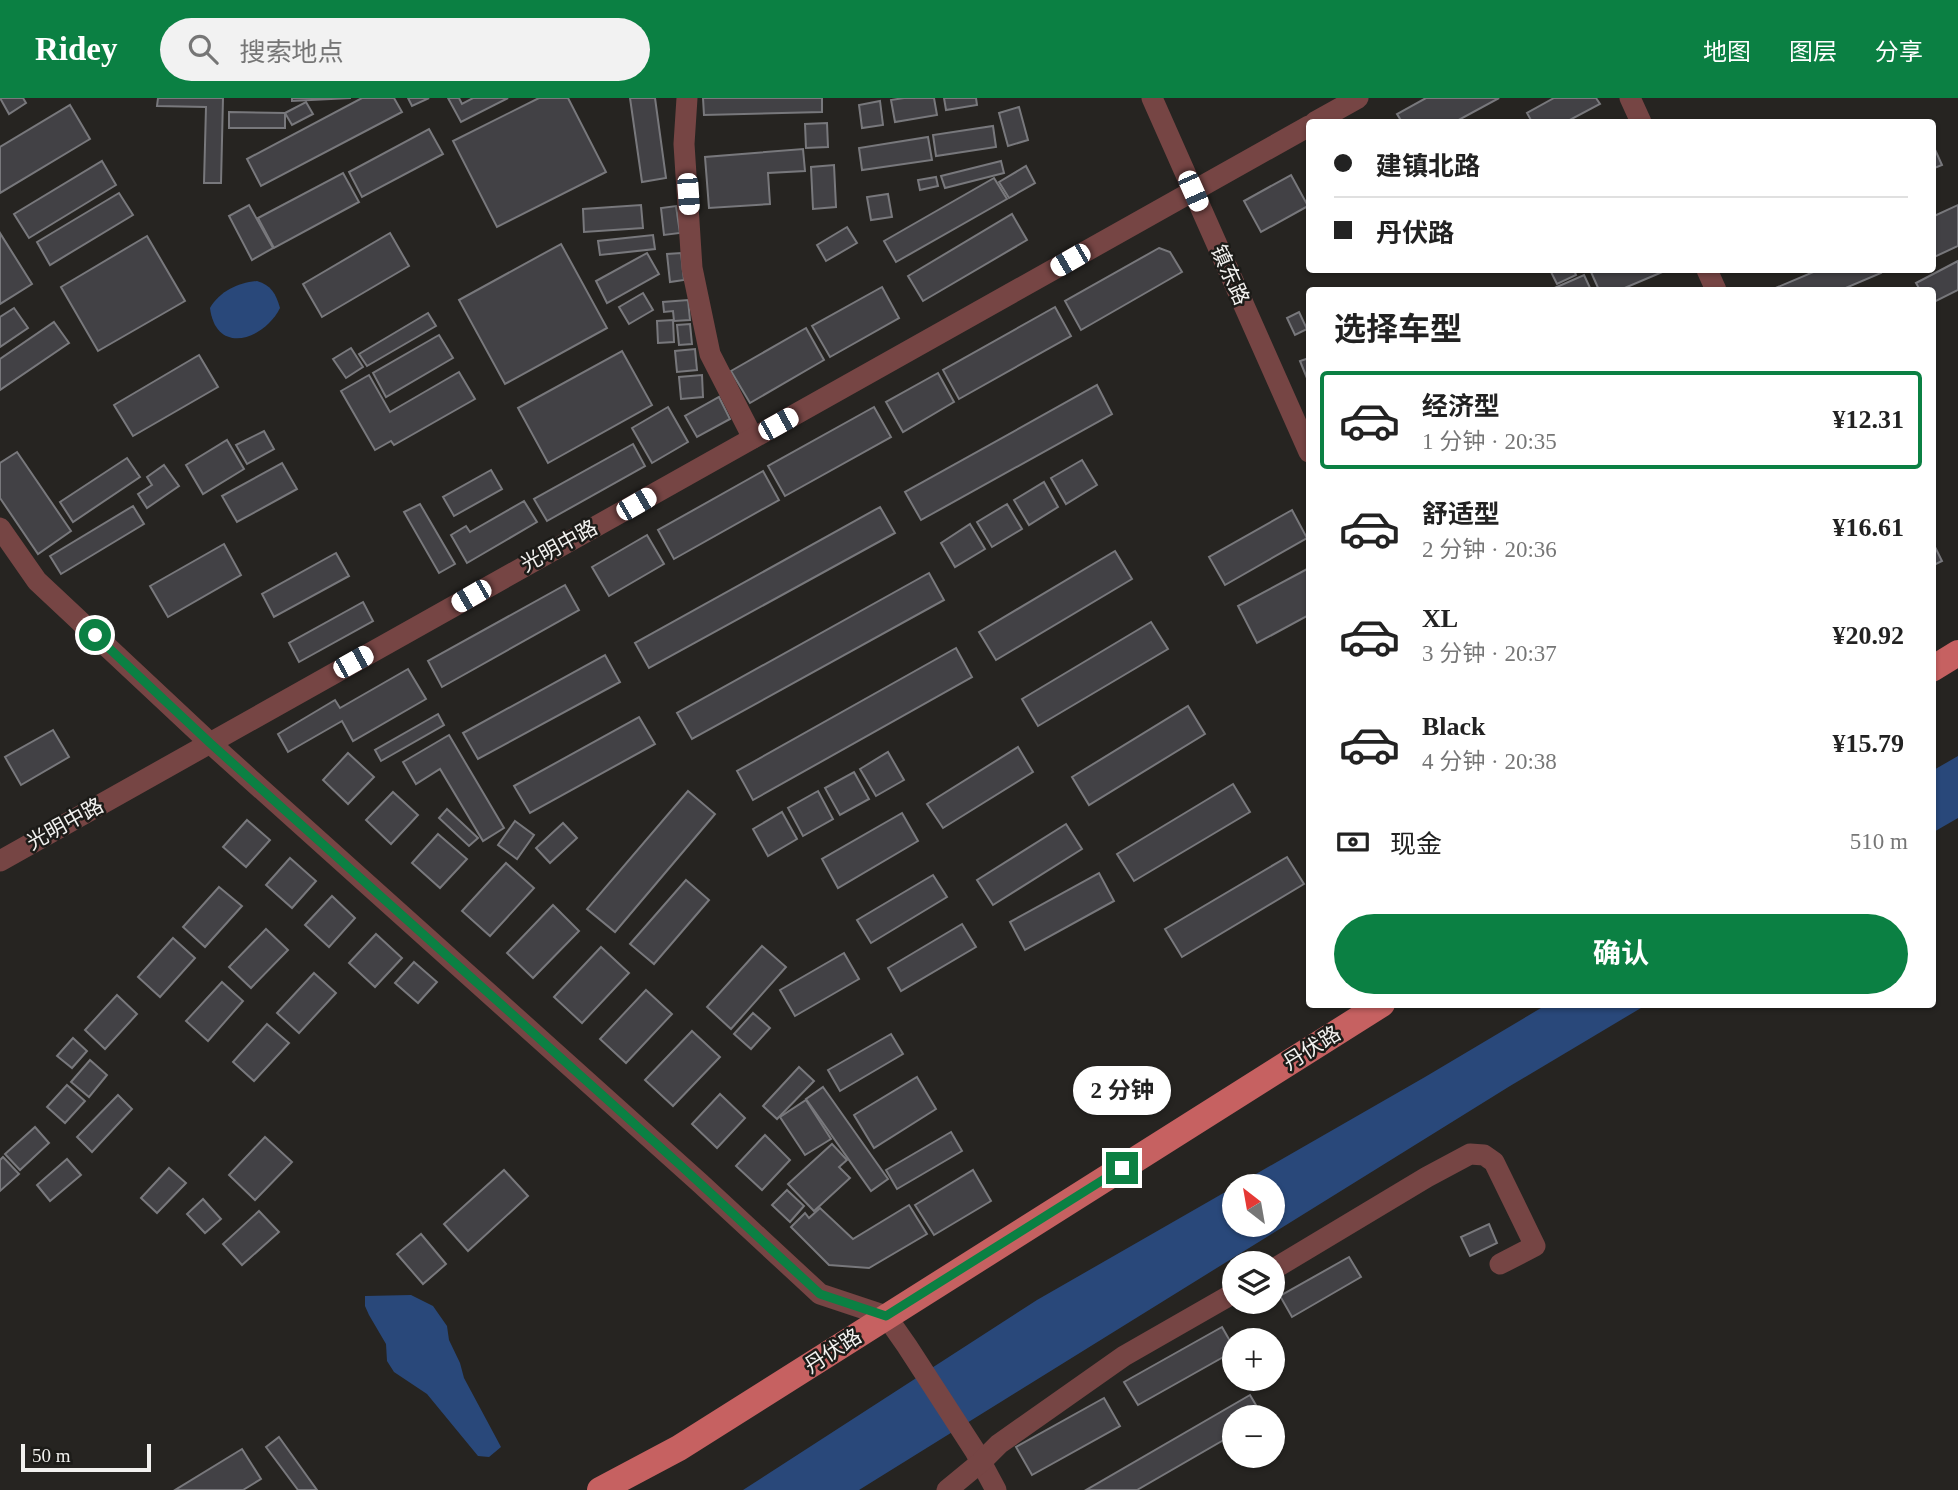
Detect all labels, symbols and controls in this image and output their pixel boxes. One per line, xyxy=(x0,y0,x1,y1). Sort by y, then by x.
search box xyxy=(160,18,650,81)
icon: search xyxy=(184,30,222,68)
text: Ridey xyxy=(35,31,118,67)
text: 搜索地点 xyxy=(240,38,344,67)
text: 地图 xyxy=(1703,39,1751,65)
text: 图层 xyxy=(1789,39,1837,65)
text: 分享 xyxy=(1875,39,1923,65)
text: 建镇北路 xyxy=(1376,152,1480,181)
car xyxy=(1175,168,1212,214)
car xyxy=(677,172,700,216)
text: 丹伏路 xyxy=(1376,219,1454,248)
car xyxy=(1047,240,1094,280)
street label: 镇东路 xyxy=(1206,241,1254,309)
text: 选择车型 xyxy=(1334,311,1462,347)
icon: car xyxy=(1338,389,1401,452)
text: 经济型 xyxy=(1422,392,1500,421)
car xyxy=(755,405,802,443)
text: ¥12.31 xyxy=(1833,405,1904,434)
text: 1 分钟 · 20:35 xyxy=(1422,429,1557,454)
car xyxy=(613,484,660,524)
icon: car xyxy=(1338,497,1401,560)
text: 舒适型 xyxy=(1422,500,1500,529)
text: ¥16.61 xyxy=(1833,513,1904,542)
street label: 光明中路 xyxy=(516,515,602,577)
text: 2 分钟 · 20:36 xyxy=(1422,537,1557,562)
car xyxy=(448,576,495,616)
text: XL xyxy=(1422,604,1458,633)
icon: car xyxy=(1338,605,1401,668)
route start xyxy=(79,619,111,651)
text: ¥20.92 xyxy=(1833,621,1904,650)
text: 3 分钟 · 20:37 xyxy=(1422,641,1557,666)
car xyxy=(330,643,377,681)
text: Black xyxy=(1422,712,1486,741)
icon: car xyxy=(1338,713,1401,776)
text: ¥15.79 xyxy=(1833,729,1904,758)
text: 4 分钟 · 20:38 xyxy=(1422,749,1557,774)
street label: 光明中路 xyxy=(22,793,108,855)
icon: cash xyxy=(1334,823,1372,861)
text: 510 m xyxy=(1850,829,1908,854)
text: 现金 xyxy=(1390,830,1442,859)
button: 确认 xyxy=(1334,914,1908,994)
street label: 丹伏路 xyxy=(1279,1021,1345,1075)
callout: 2 分钟 xyxy=(1073,1066,1171,1116)
text: 2 分钟 xyxy=(1090,1078,1154,1103)
route end xyxy=(1106,1152,1138,1184)
north arrow xyxy=(1222,1174,1284,1237)
map controls xyxy=(1222,1174,1285,1468)
button: layers xyxy=(1222,1251,1285,1314)
street label: 丹伏路 xyxy=(800,1324,866,1378)
button: + xyxy=(1222,1328,1285,1391)
button: − xyxy=(1222,1405,1285,1468)
scale bar xyxy=(21,1441,150,1473)
text: 50 m xyxy=(32,1445,71,1466)

